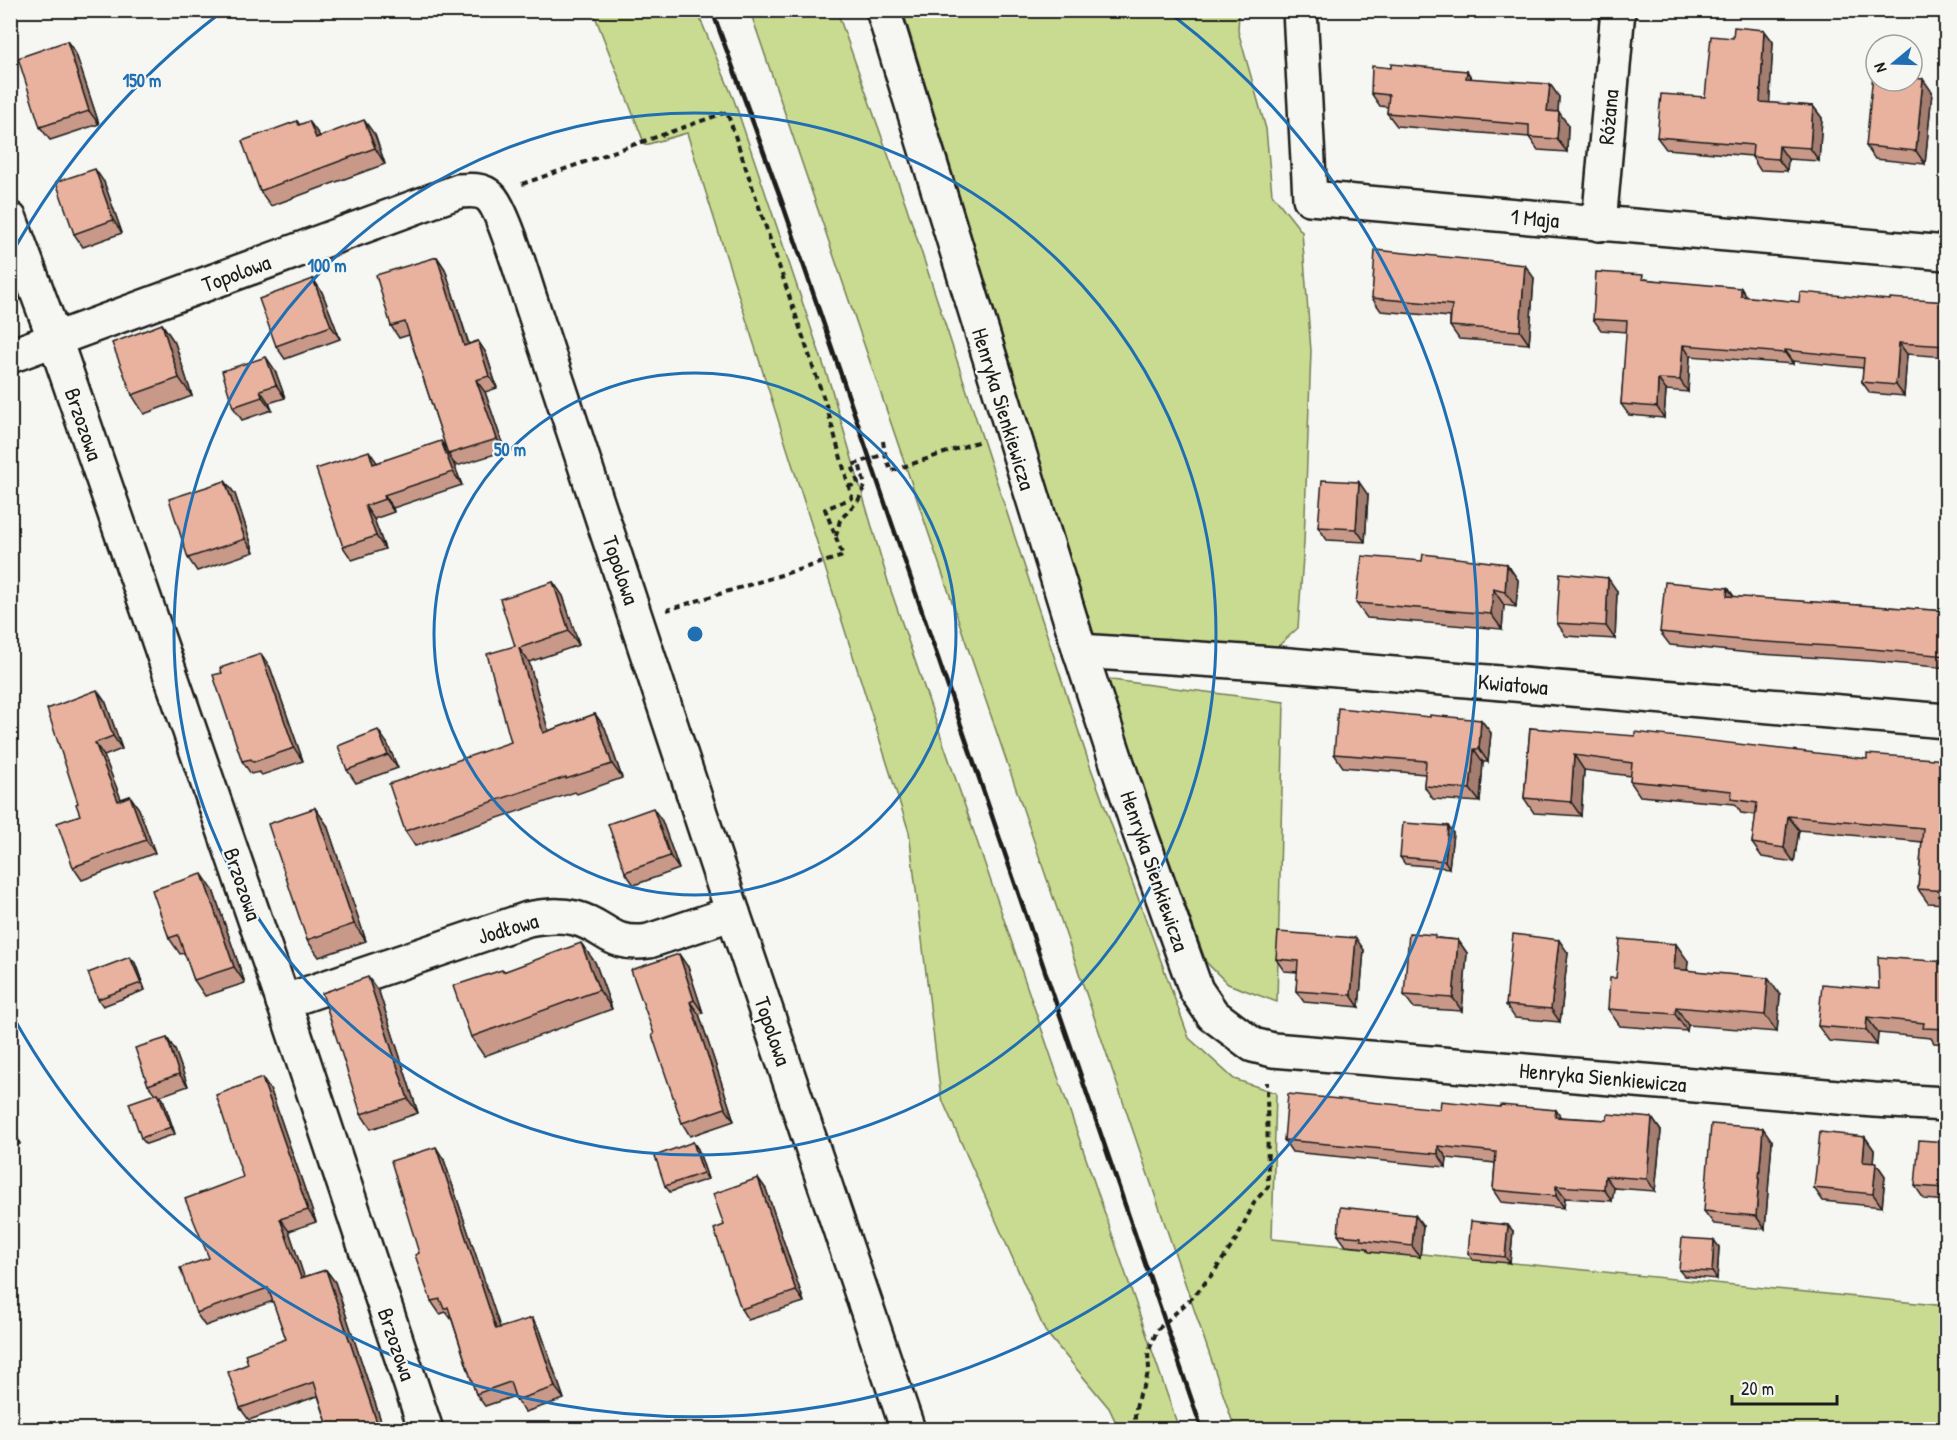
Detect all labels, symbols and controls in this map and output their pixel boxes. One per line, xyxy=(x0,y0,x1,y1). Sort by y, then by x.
north arrow xyxy=(1864,33,1924,93)
text: N xyxy=(1868,60,1892,75)
text: 150 m xyxy=(123,68,161,93)
street label: Różana xyxy=(1591,88,1625,146)
street label: 1 Maja xyxy=(1510,201,1561,235)
street label: Topolowa xyxy=(198,247,275,299)
text: 100 m xyxy=(307,253,347,278)
street label: Henryka Sienkiewicza xyxy=(965,324,1043,494)
street label: Brzozowa xyxy=(58,384,111,465)
text: 50 m xyxy=(494,437,526,462)
street label: Topolowa xyxy=(595,532,647,609)
centre of rings xyxy=(685,624,705,644)
street label: Kwiatowa xyxy=(1477,666,1550,702)
street label: Henryka Sienkiewicza xyxy=(1113,787,1197,956)
street label: Brzozowa xyxy=(217,844,270,925)
street label: Jodłowa xyxy=(474,905,542,951)
street label: Topolowa xyxy=(747,993,799,1070)
street label: Henryka Sienkiewicza xyxy=(1518,1055,1688,1099)
street label: Brzozowa xyxy=(371,1304,424,1385)
scale bar xyxy=(1732,1368,1837,1406)
text: 20 m xyxy=(1741,1376,1774,1401)

